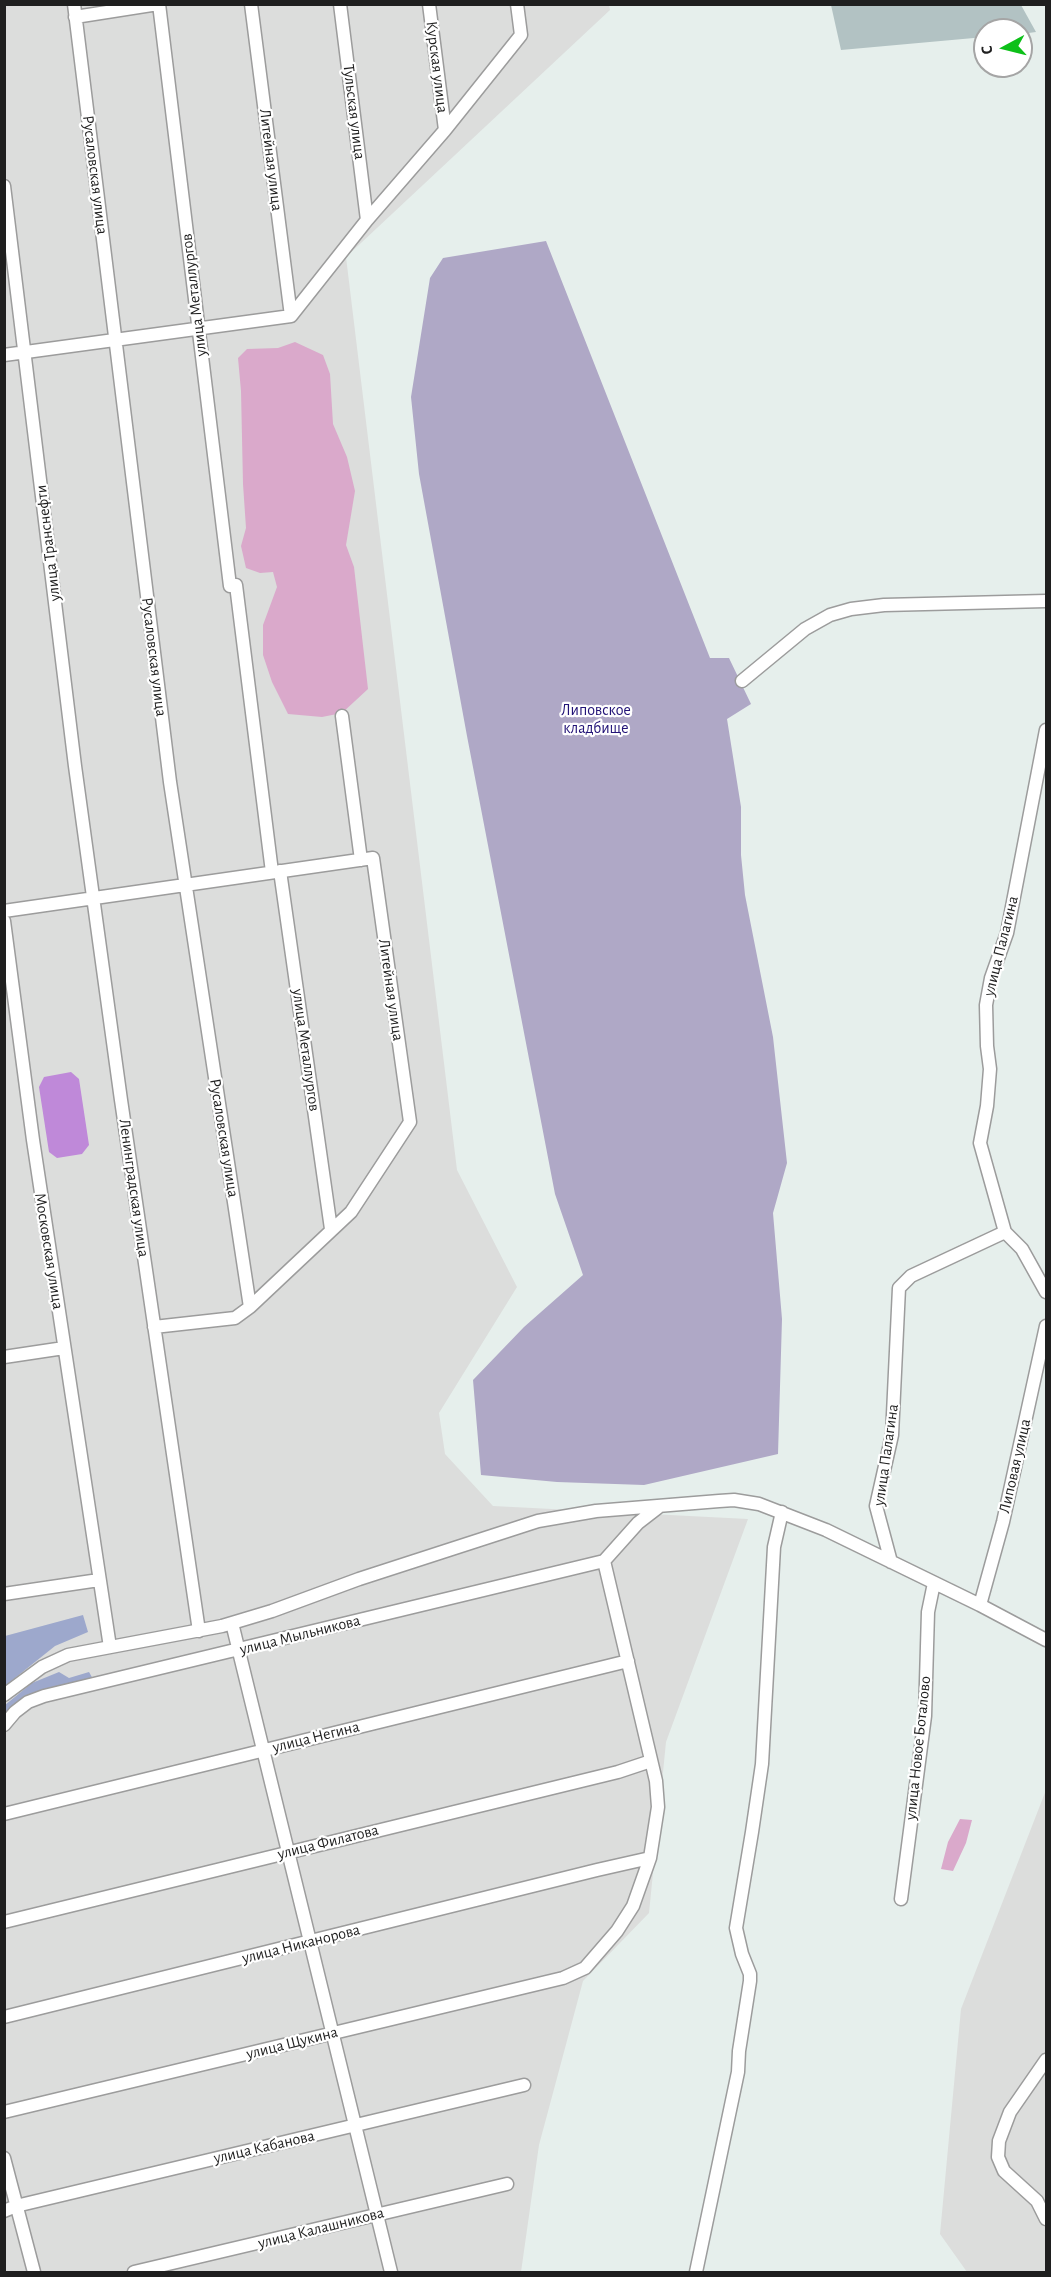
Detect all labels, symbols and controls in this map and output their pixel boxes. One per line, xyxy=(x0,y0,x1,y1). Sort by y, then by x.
north arrow xyxy=(973,18,1033,78)
street label: Курская улица xyxy=(422,20,452,114)
text: С xyxy=(979,45,996,55)
street label: Тульская улица xyxy=(339,63,369,161)
street label: Литейная улица xyxy=(255,108,287,212)
street label: Русаловская улица xyxy=(78,114,112,236)
street label: улица Металлургов xyxy=(177,232,211,358)
street label: улица Транснефти xyxy=(31,484,65,602)
street label: Русаловская улица xyxy=(137,596,171,718)
park label: Липовское кладбище xyxy=(561,700,631,738)
street label: улица Палагина xyxy=(979,894,1023,998)
street label: Литейная улица xyxy=(374,938,408,1042)
street label: улица Металлургов xyxy=(288,987,324,1113)
street label: Русаловская улица xyxy=(205,1077,243,1199)
street label: Ленинградская улица xyxy=(115,1118,153,1258)
street label: Московская улица xyxy=(30,1191,68,1311)
street label: улица Палагина xyxy=(869,1403,903,1507)
street label: Липовая улица xyxy=(995,1417,1035,1515)
street label: улица Мыльникова xyxy=(238,1611,362,1659)
street label: улица Новое Боталово xyxy=(901,1675,935,1821)
street label: улица Негина xyxy=(271,1717,361,1757)
street label: улица Филатова xyxy=(275,1820,381,1864)
street label: улица Никанорова xyxy=(240,1920,362,1968)
street label: улица Щукина xyxy=(244,2022,340,2064)
street label: улица Кабанова xyxy=(212,2126,316,2168)
street label: улица Калашникова xyxy=(256,2203,386,2253)

